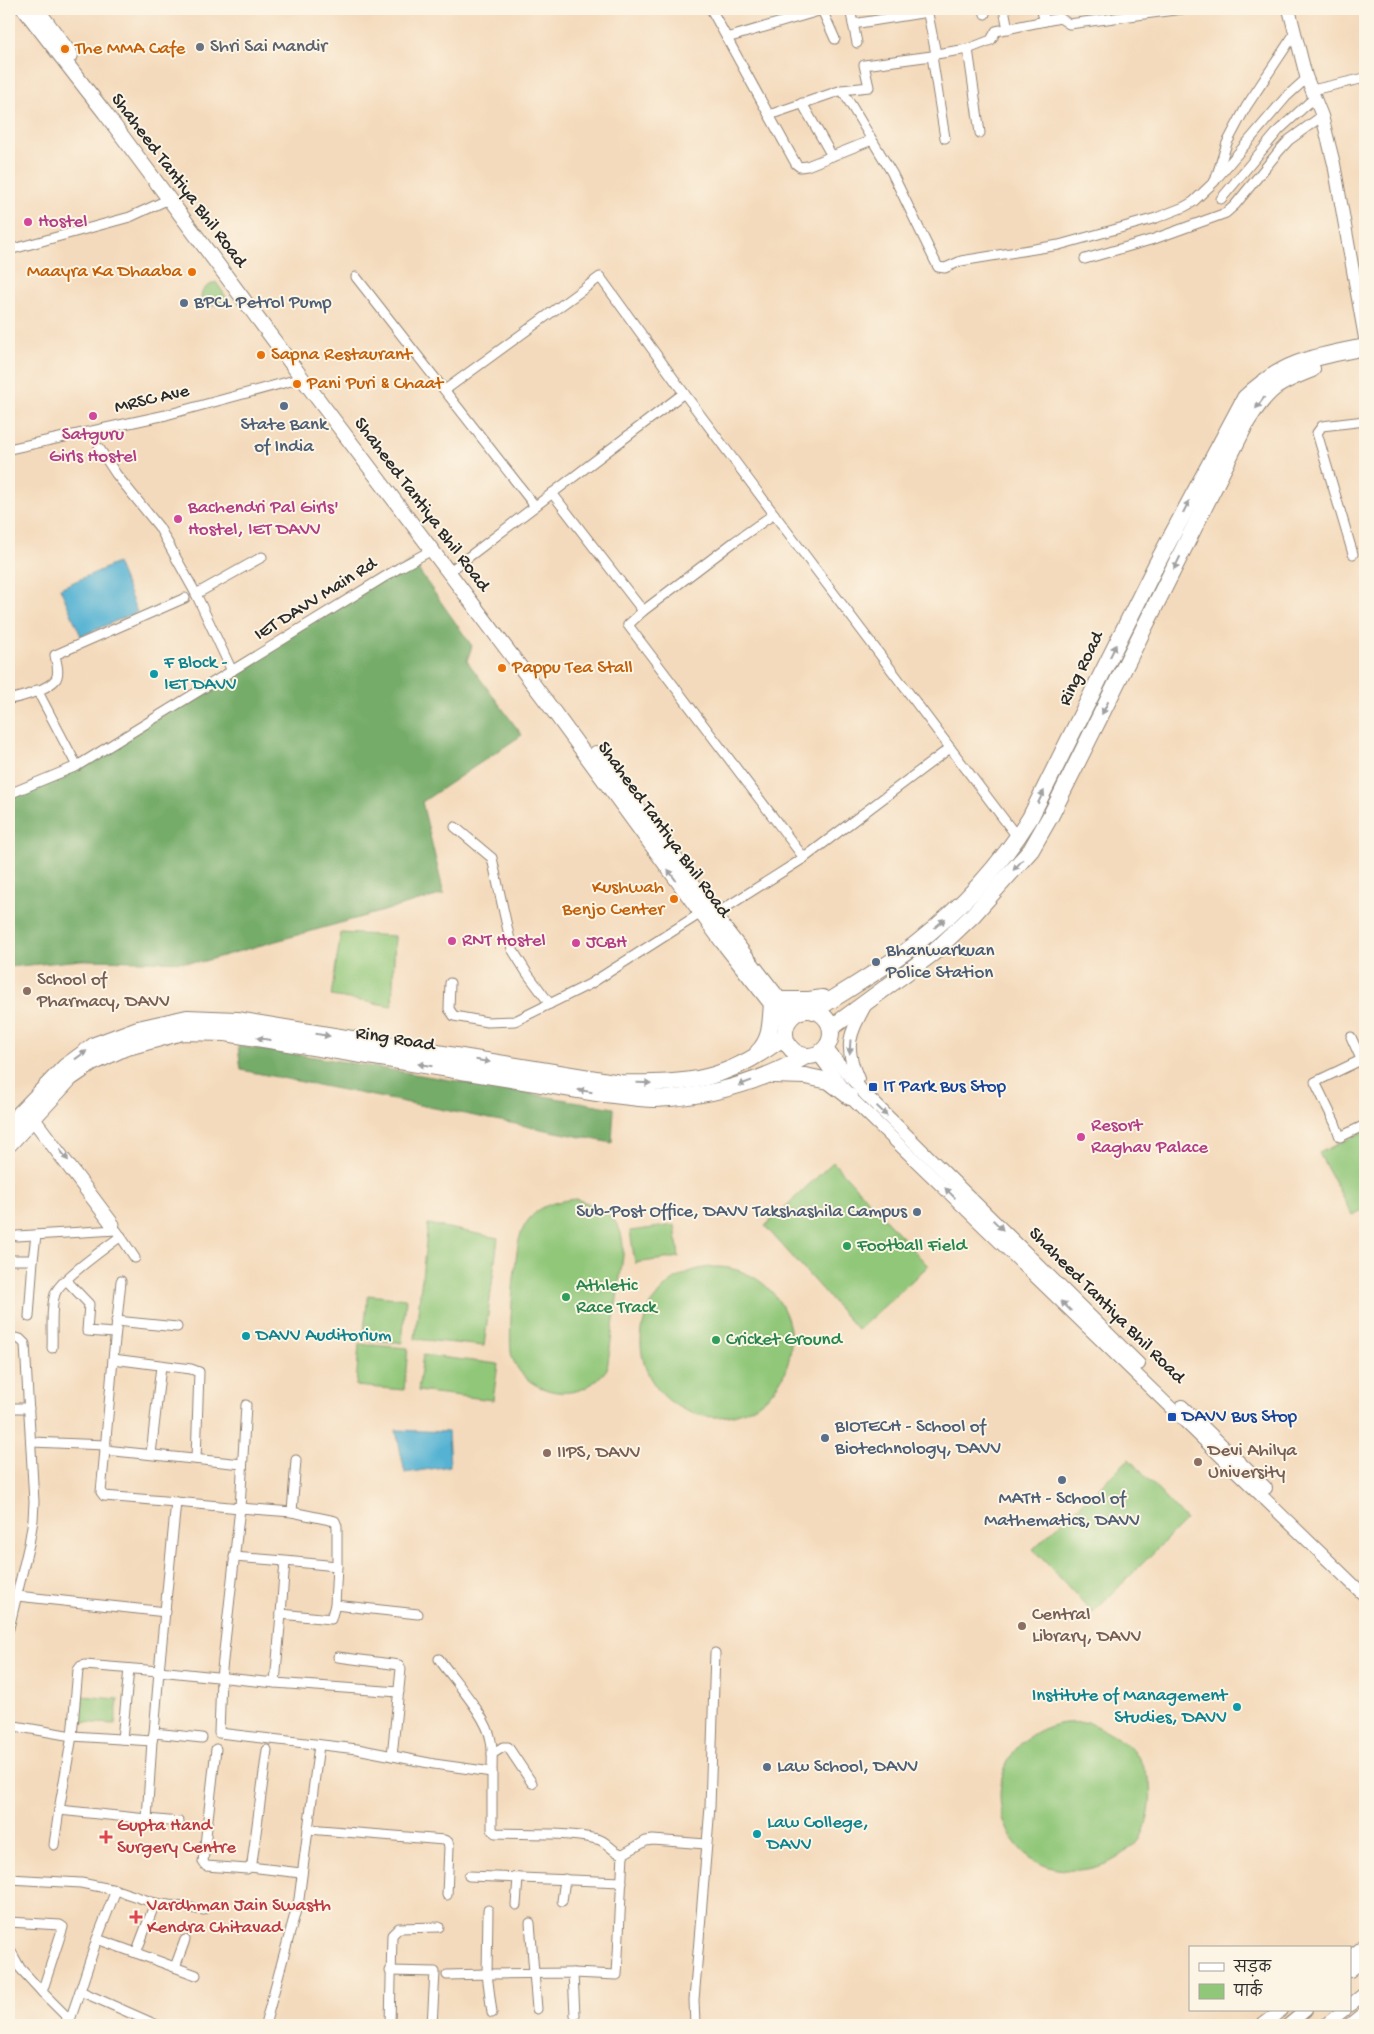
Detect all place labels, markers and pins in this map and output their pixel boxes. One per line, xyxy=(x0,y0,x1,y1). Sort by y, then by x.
place label: Shri Sai Mandir xyxy=(210,36,329,59)
place label: The MMA Cafe xyxy=(74,38,186,61)
marker: Shri Sai Mandir xyxy=(194,41,206,53)
marker: The MMA Cafe xyxy=(59,43,71,55)
place label: Hostel xyxy=(38,211,87,234)
marker: Hostel xyxy=(22,216,34,228)
place label: Maayra Ka Dhaaba xyxy=(27,261,183,284)
marker: Maayra Ka Dhaaba xyxy=(186,266,198,278)
place label: BPCL Petrol Pump xyxy=(193,292,332,315)
marker: BPCL Petrol Pump xyxy=(178,297,190,309)
place label: Sapna Restaurant xyxy=(271,344,414,367)
marker: Sapna Restaurant xyxy=(255,349,267,361)
place label: Pani Puri & Chaat xyxy=(306,373,445,396)
marker: Pani Puri & Chaat xyxy=(291,378,303,390)
marker: State Bank of India xyxy=(278,400,290,412)
marker: Satguru Girls Hostel xyxy=(87,410,99,422)
place label: State Bank of India xyxy=(241,414,329,459)
place label: Satguru Girls Hostel xyxy=(49,424,137,469)
place label: Bachendri Pal Girls' Hostel, IET DAVV xyxy=(187,497,339,542)
marker: Bachendri Pal Girls' Hostel, IET DAVV xyxy=(172,513,184,525)
place label: F Block - IET DAVV xyxy=(163,652,237,697)
place label: Pappu Tea Stall xyxy=(511,657,633,680)
marker: Pappu Tea Stall xyxy=(496,662,508,674)
marker: F Block - IET DAVV xyxy=(148,668,160,680)
place label: Kushwah Benjo Center xyxy=(561,877,666,922)
marker: Kushwah Benjo Center xyxy=(668,893,680,905)
place label: RNT Hostel xyxy=(462,930,546,953)
place label: JCBH xyxy=(586,932,627,955)
marker: RNT Hostel xyxy=(446,935,458,947)
marker: JCBH xyxy=(570,937,582,949)
place label: Bhanwarkuan Police Station xyxy=(885,940,994,985)
marker: Bhanwarkuan Police Station xyxy=(870,956,882,968)
place label: School of Pharmacy, DAVV xyxy=(36,969,170,1014)
marker: School of Pharmacy, DAVV xyxy=(21,985,33,997)
place label: IT Park Bus Stop xyxy=(883,1076,1007,1099)
marker: IT Park Bus Stop xyxy=(867,1081,879,1093)
place label: Resort Raghav Palace xyxy=(1091,1115,1208,1160)
marker: Resort Raghav Palace xyxy=(1075,1131,1087,1143)
place label: Sub-Post Office, DAVV Takshashila Campus xyxy=(576,1201,908,1224)
marker: Sub-Post Office, DAVV Takshashila Campus xyxy=(911,1206,923,1218)
place label: Football Field xyxy=(856,1235,968,1258)
marker: Football Field xyxy=(841,1240,853,1252)
place label: Athletic Race Track xyxy=(576,1275,658,1320)
marker: Athletic Race Track xyxy=(560,1291,572,1303)
place label: DAVV Auditorium xyxy=(254,1325,392,1348)
place label: Cricket Ground xyxy=(726,1329,844,1352)
marker: DAVV Auditorium xyxy=(240,1330,252,1342)
marker: Cricket Ground xyxy=(710,1334,722,1346)
place label: DAVV Bus Stop xyxy=(1180,1406,1298,1429)
marker: DAVV Bus Stop xyxy=(1166,1411,1178,1423)
place label: BIOTECH - School of Biotechnology, DAVV xyxy=(834,1416,1001,1461)
marker: BIOTECH - School of Biotechnology, DAVV xyxy=(819,1432,831,1444)
place label: Devi Ahilya University xyxy=(1206,1440,1298,1485)
place label: IIPS, DAVV xyxy=(557,1442,641,1465)
marker: IIPS, DAVV xyxy=(541,1447,553,1459)
marker: Devi Ahilya University xyxy=(1192,1456,1204,1468)
marker: MATH - School of Mathematics, DAVV xyxy=(1056,1474,1068,1486)
place label: MATH - School of Mathematics, DAVV xyxy=(984,1488,1140,1533)
place label: Central Library, DAVV xyxy=(1032,1604,1142,1649)
marker: Central Library, DAVV xyxy=(1016,1620,1028,1632)
place label: Institute of Management Studies, DAVV xyxy=(1032,1685,1229,1730)
marker: Institute of Management Studies, DAVV xyxy=(1231,1701,1243,1713)
place label: Law School, DAVV xyxy=(777,1756,918,1779)
marker: Law School, DAVV xyxy=(761,1761,773,1773)
place label: Law College, DAVV xyxy=(765,1812,869,1857)
place label: Gupta Hand Surgery Centre xyxy=(117,1815,236,1860)
marker: Law College, DAVV xyxy=(751,1828,763,1840)
marker: Gupta Hand Surgery Centre xyxy=(99,1830,113,1844)
place label: Vardhman Jain Swasth Kendra Chitavad xyxy=(146,1895,331,1940)
marker: Vardhman Jain Swasth Kendra Chitavad xyxy=(129,1910,143,1924)

